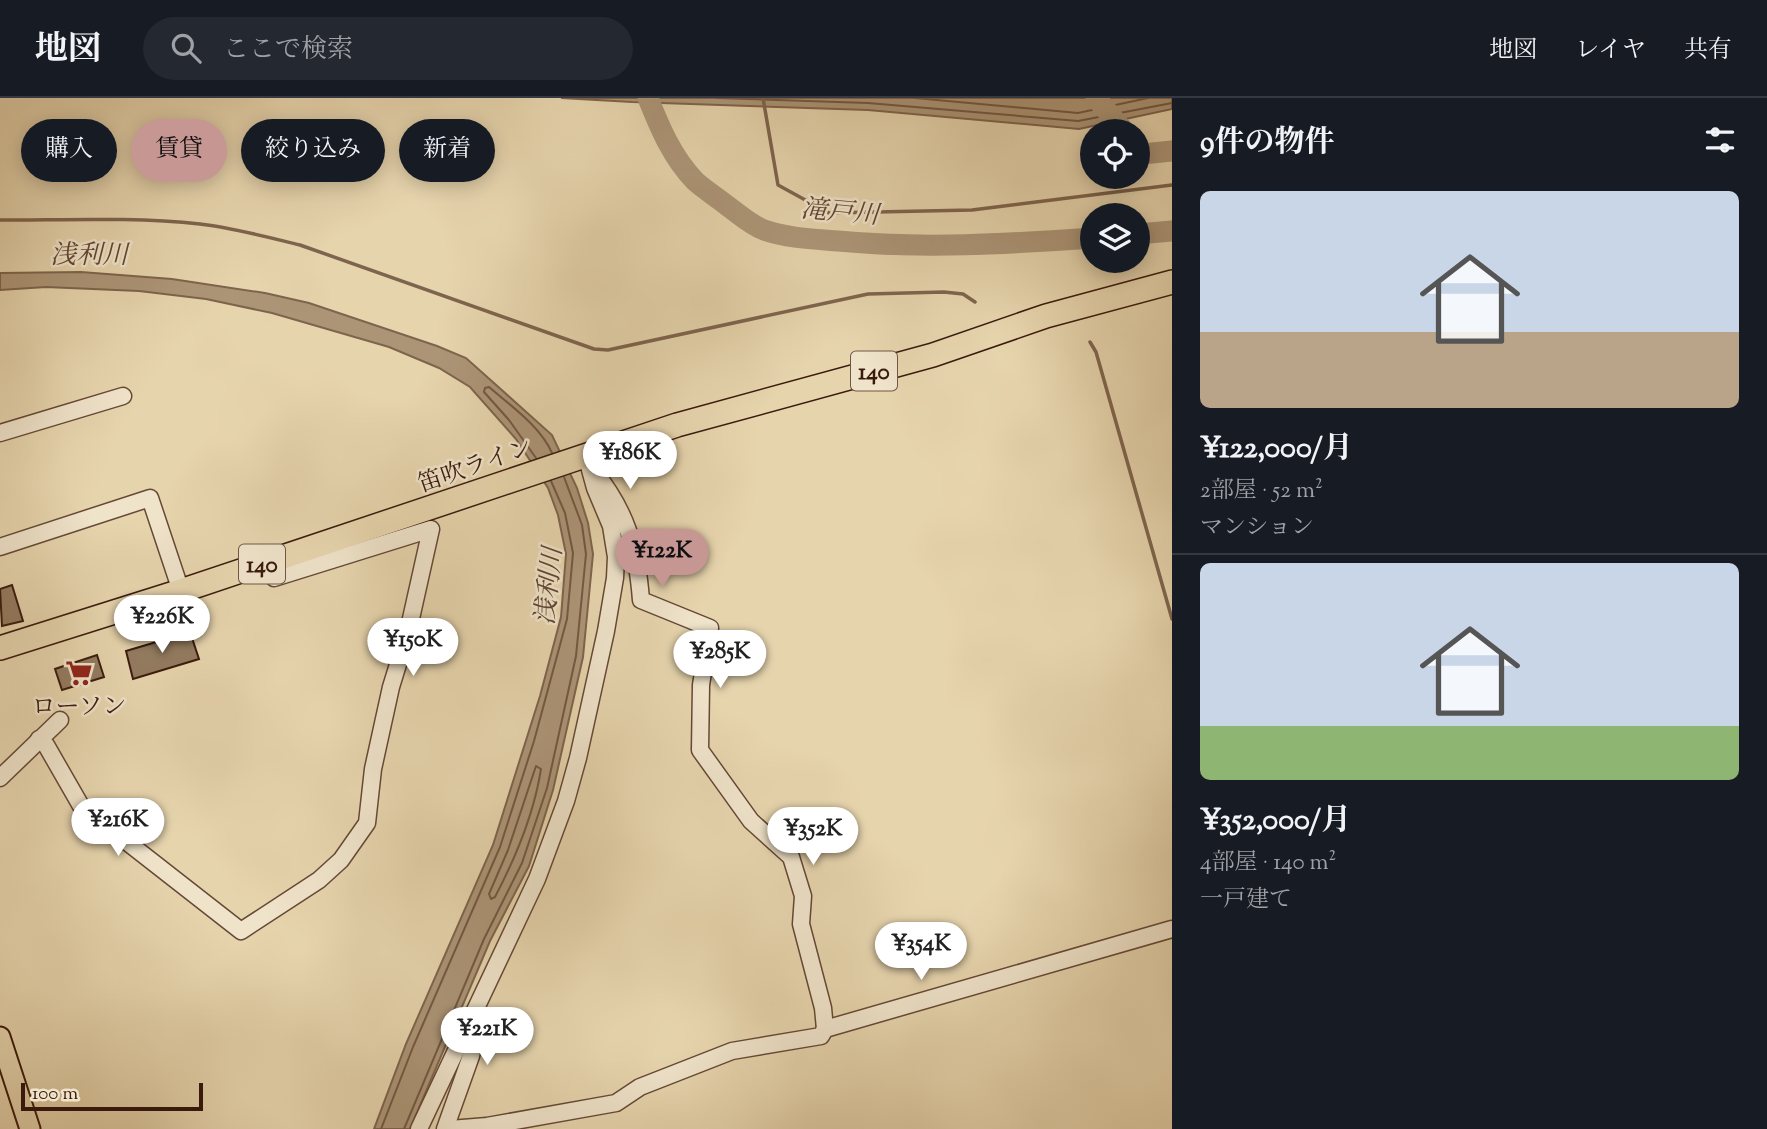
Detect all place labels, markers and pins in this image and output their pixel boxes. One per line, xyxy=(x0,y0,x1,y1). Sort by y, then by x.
pin: ¥186K xyxy=(581,432,679,491)
pin: ¥122K xyxy=(613,530,711,589)
pin: ¥226K xyxy=(113,596,211,655)
pin: ¥150K xyxy=(364,618,462,678)
pin: ¥285K xyxy=(671,630,769,690)
supermarket icon: ローソン xyxy=(64,658,94,688)
place label: ローソン xyxy=(31,691,127,725)
pin: ¥216K xyxy=(69,798,167,858)
pin: ¥352K xyxy=(764,808,862,867)
pin: ¥354K xyxy=(872,922,970,982)
pin: ¥221K xyxy=(438,1007,536,1067)

